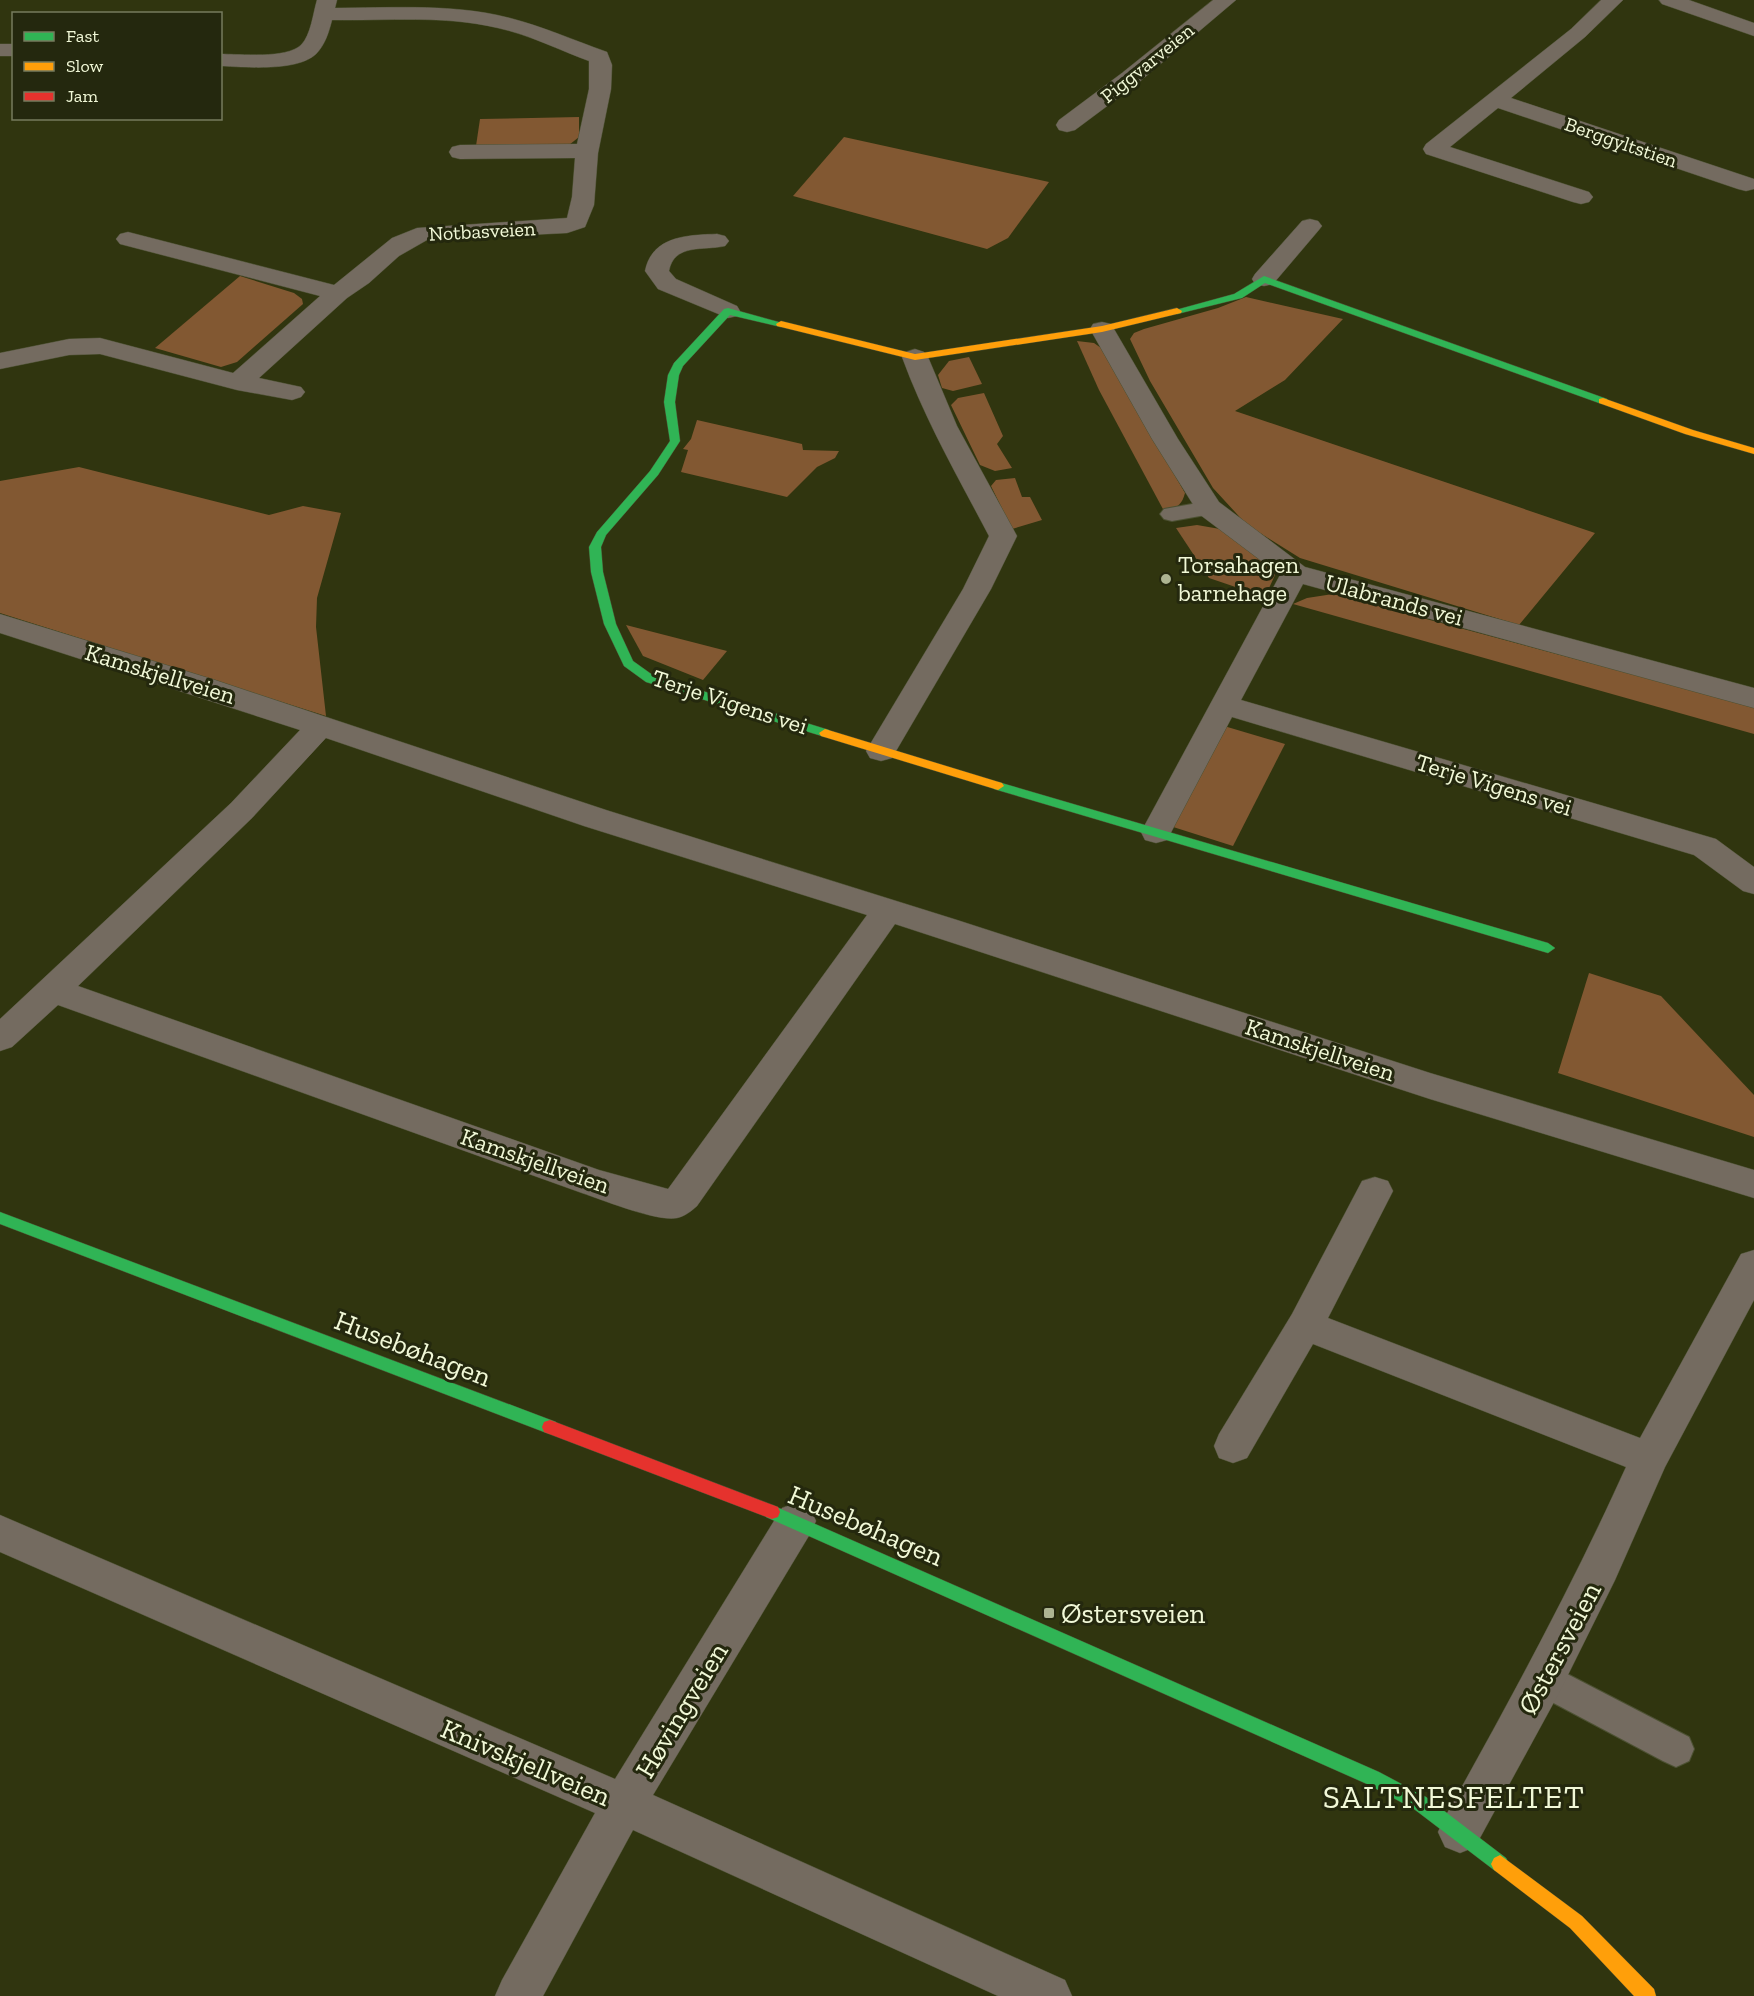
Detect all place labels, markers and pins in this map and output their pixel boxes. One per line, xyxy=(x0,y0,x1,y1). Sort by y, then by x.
place label: Torsahagen barnehage xyxy=(1177,550,1299,607)
marker: Torsahagen barnehage xyxy=(1159,572,1173,586)
place label: Østersveien xyxy=(1061,1597,1205,1630)
marker: Østersveien xyxy=(1042,1606,1056,1620)

